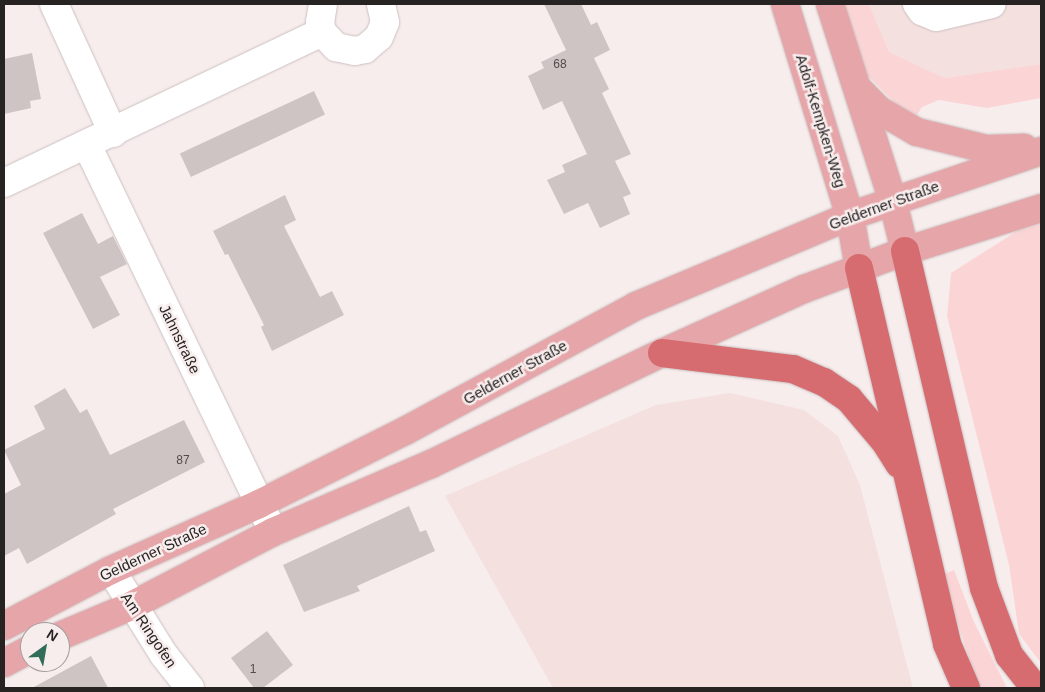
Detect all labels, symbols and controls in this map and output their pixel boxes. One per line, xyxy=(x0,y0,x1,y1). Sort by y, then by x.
street label: Adolf-Kempken-Weg xyxy=(792,52,850,190)
house number: 68 xyxy=(553,58,567,72)
street label: Gelderner Straße xyxy=(826,177,942,233)
street label: Jahnstraße xyxy=(155,301,205,377)
street label: Gelderner Straße xyxy=(460,336,570,408)
house number: 87 xyxy=(176,454,190,468)
street label: Gelderner Straße xyxy=(97,519,209,585)
street label: Am Ringofen xyxy=(117,589,181,671)
north arrow xyxy=(20,622,70,672)
text: N xyxy=(44,626,61,645)
house number: 1 xyxy=(250,663,256,677)

